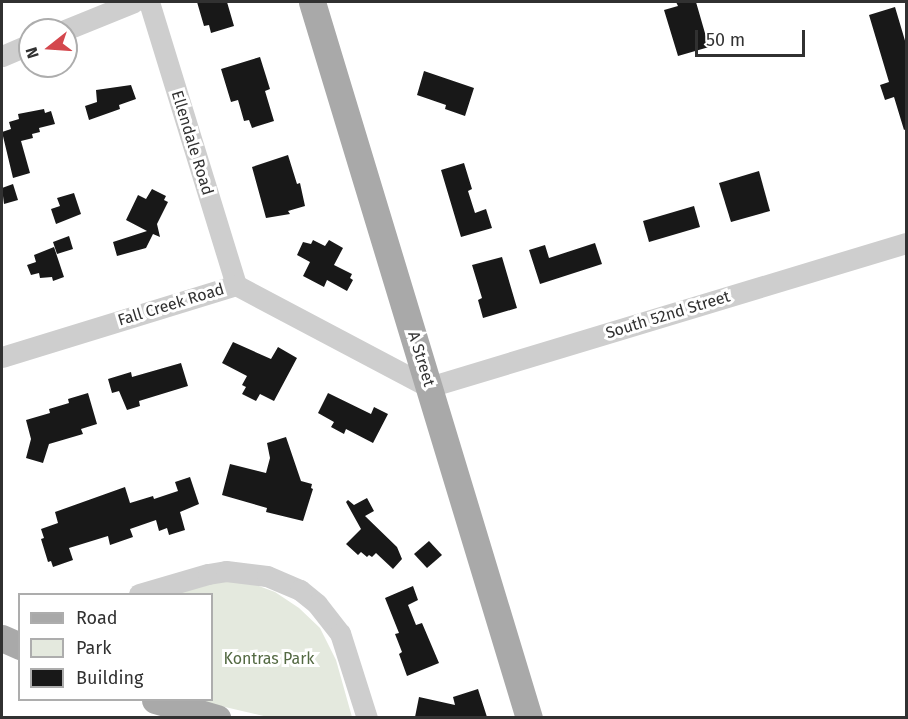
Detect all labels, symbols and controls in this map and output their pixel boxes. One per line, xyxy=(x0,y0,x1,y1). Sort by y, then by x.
north arrow xyxy=(18,18,78,78)
scale bar xyxy=(698,18,808,56)
text: 50 m xyxy=(706,29,745,51)
text: N xyxy=(22,45,43,61)
street label: Ellendale Road xyxy=(167,88,217,198)
street label: Fall Creek Road xyxy=(115,280,227,330)
street label: South 52nd Street xyxy=(603,287,733,343)
street label: A Street xyxy=(404,329,438,389)
legend xyxy=(18,593,213,701)
text: Road xyxy=(76,607,118,629)
text: Park xyxy=(76,637,111,659)
park label: Kontras Park xyxy=(223,649,315,669)
text: Building xyxy=(76,667,143,689)

